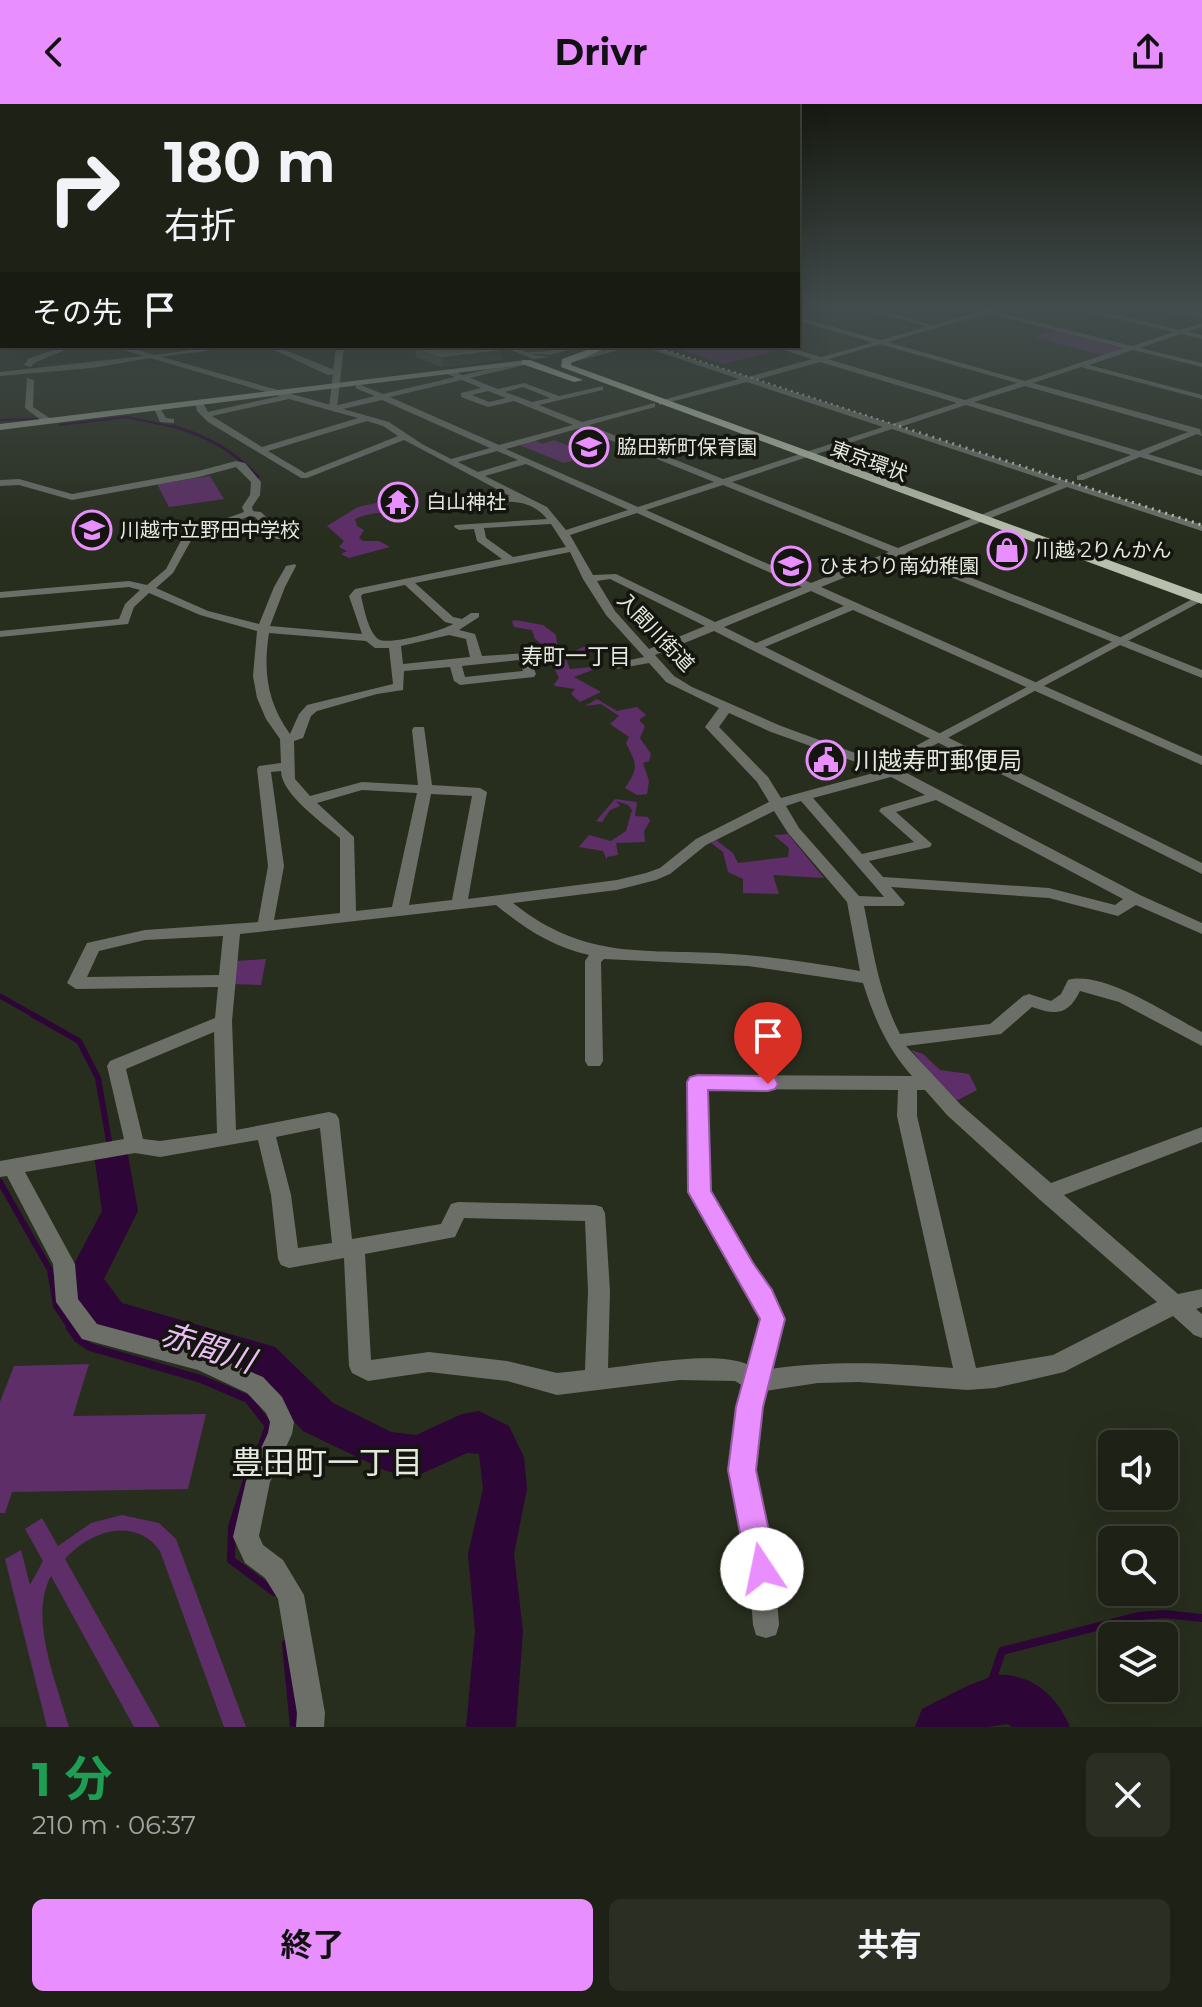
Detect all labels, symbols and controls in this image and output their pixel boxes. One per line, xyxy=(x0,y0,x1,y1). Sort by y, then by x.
icon: back xyxy=(32,30,76,74)
text: Drivr xyxy=(554,30,648,74)
icon: share xyxy=(1126,30,1170,74)
text: 180 m xyxy=(164,128,336,196)
icon: right xyxy=(32,136,136,240)
text: 右折 xyxy=(164,203,236,247)
icon: arrive xyxy=(138,288,182,332)
text: その先 xyxy=(32,294,122,331)
school or university icon: 脇田新町保育園 xyxy=(568,426,610,468)
place label: 脇田新町保育園 xyxy=(617,435,757,459)
street label: 東京環状 xyxy=(827,436,911,486)
temple icon: 白山神社 xyxy=(377,481,419,523)
place label: 白山神社 xyxy=(426,490,506,514)
school or university icon: 川越市立野田中学校 xyxy=(71,509,113,551)
place label: 川越市立野田中学校 xyxy=(120,518,300,542)
shop icon: 川越 2りんかん xyxy=(986,529,1028,571)
place label: 川越 2りんかん xyxy=(1035,538,1172,562)
school or university icon: ひまわり南幼稚園 xyxy=(770,545,812,587)
place label: ひまわり南幼稚園 xyxy=(819,554,979,578)
street label: 入間川街道 xyxy=(613,588,699,676)
district label: 寿町一丁目 xyxy=(521,643,631,670)
public building icon: 川越寿町郵便局 xyxy=(805,739,847,781)
place label: 川越寿町郵便局 xyxy=(854,746,1022,775)
pin xyxy=(734,1002,802,1084)
icon: arrive xyxy=(746,1014,790,1058)
water label: 赤間川 xyxy=(156,1314,263,1381)
map controls xyxy=(1098,1430,1178,1702)
button: sound xyxy=(1098,1430,1178,1510)
district label: 豊田町一丁目 xyxy=(231,1443,423,1482)
button: search xyxy=(1098,1526,1178,1606)
position arrow xyxy=(720,1527,804,1611)
button: layers xyxy=(1098,1622,1178,1702)
text: 1 分 xyxy=(32,1750,112,1808)
button: close xyxy=(1086,1753,1170,1837)
text: 210 m · 06:37 xyxy=(32,1809,196,1841)
button: 終了 xyxy=(32,1899,593,1991)
button: 共有 xyxy=(609,1899,1170,1991)

